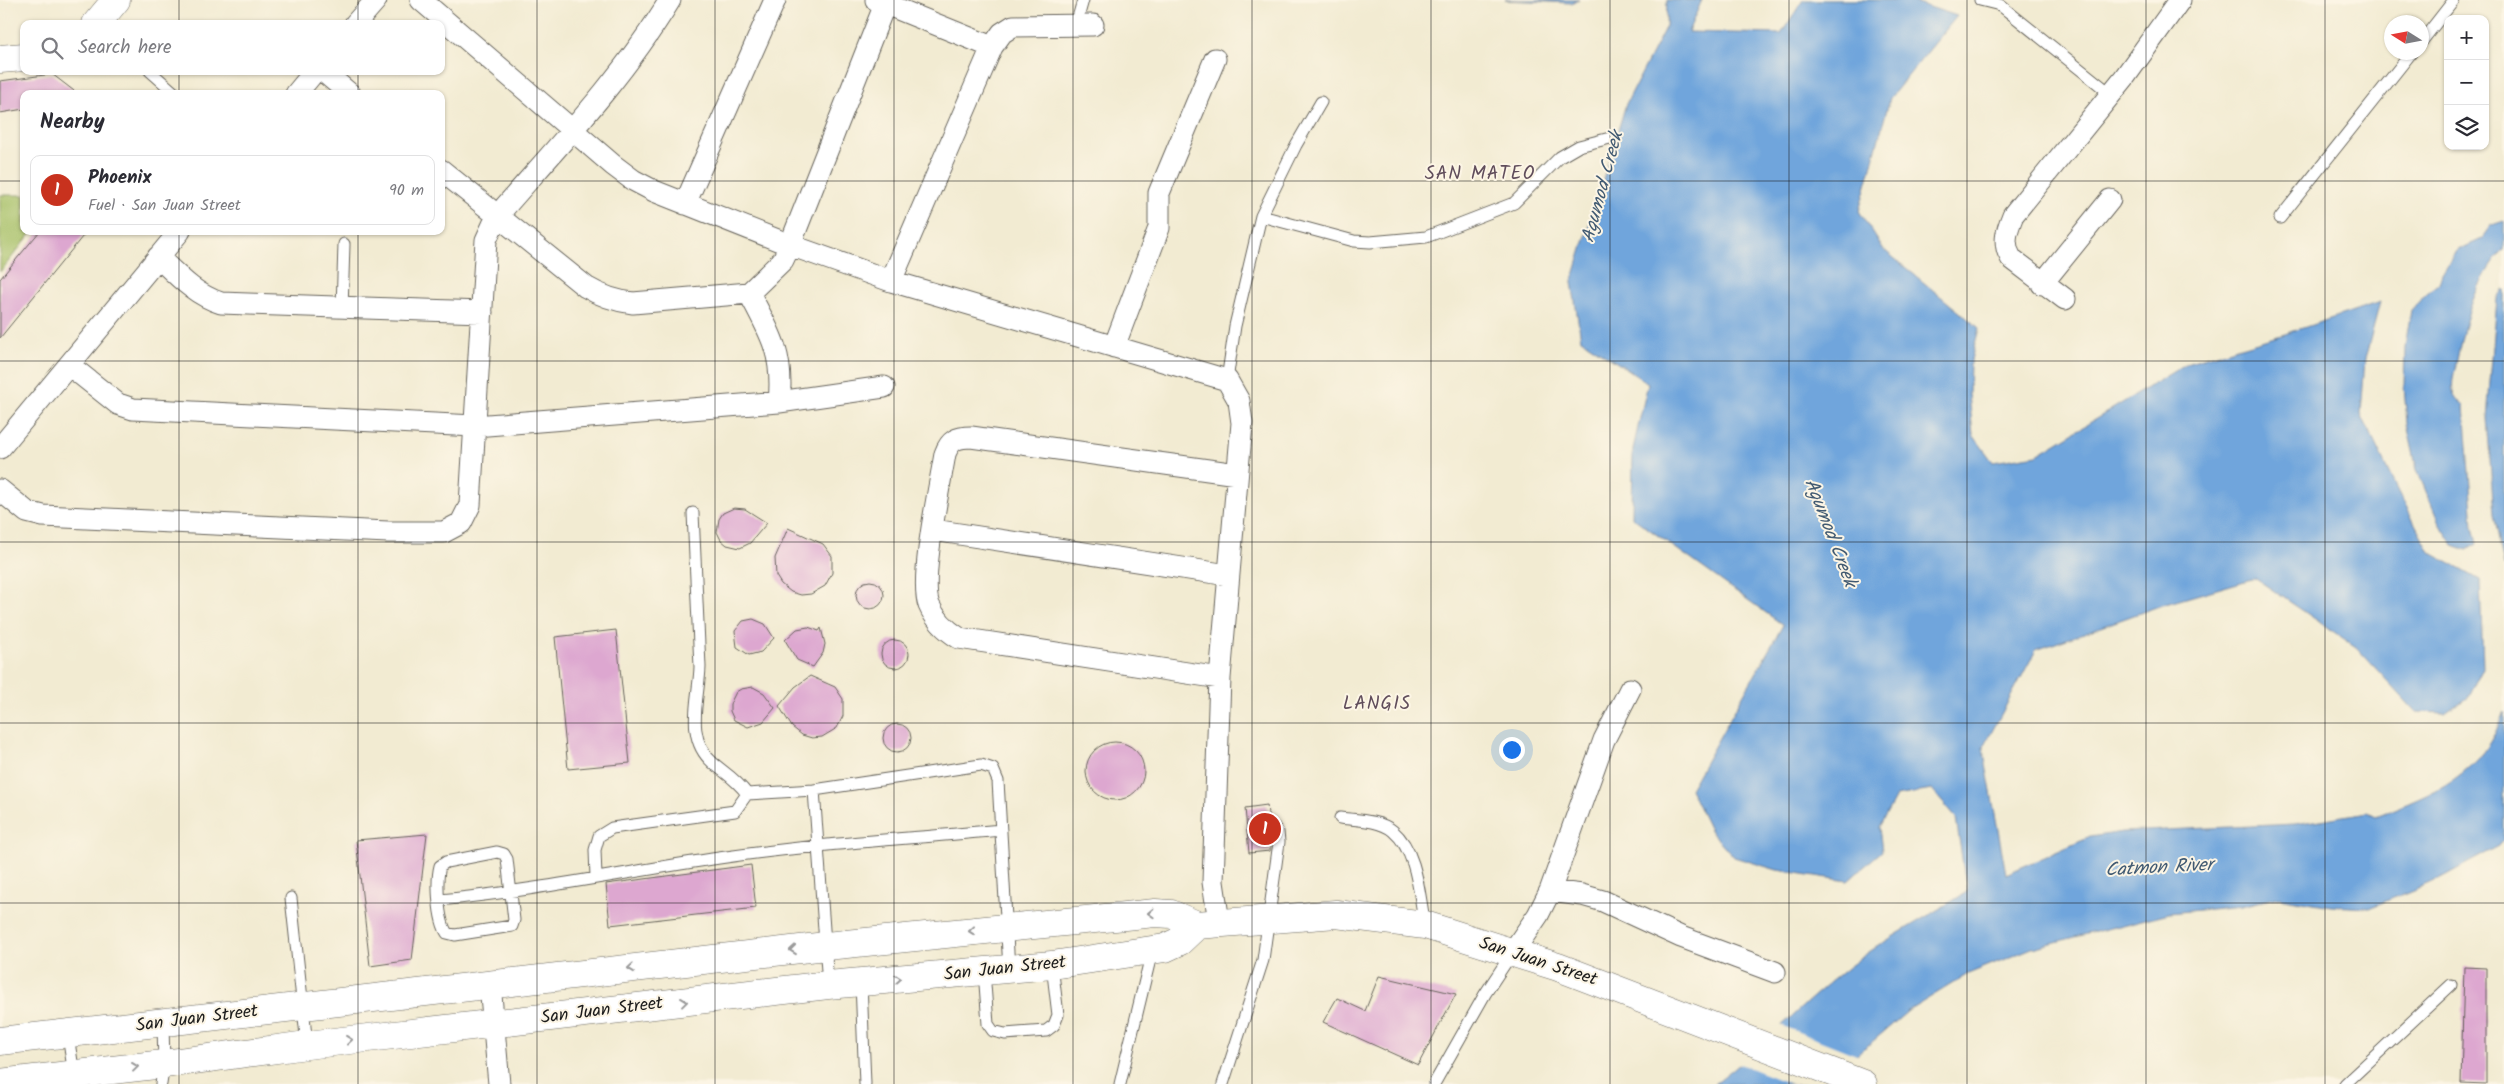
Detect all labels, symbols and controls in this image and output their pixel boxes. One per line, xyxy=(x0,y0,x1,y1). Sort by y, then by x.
north arrow xyxy=(2384,15,2429,60)
map controls xyxy=(2444,15,2489,150)
button: + xyxy=(2444,15,2489,60)
search box xyxy=(20,20,445,75)
text: Search here xyxy=(78,33,172,63)
icon: search xyxy=(38,34,66,62)
button: − xyxy=(2444,60,2489,105)
button: layers xyxy=(2444,105,2489,150)
text: Nearby xyxy=(40,106,105,139)
water label: Agumod Creek xyxy=(1574,125,1633,246)
district label: SAN MATEO xyxy=(1425,159,1535,189)
text: Phoenix xyxy=(88,163,152,193)
text: 1 xyxy=(55,178,59,203)
text: 90 m xyxy=(389,178,424,203)
text: Fuel · San Juan Street xyxy=(88,193,241,218)
water label: Agumod Creek xyxy=(1796,474,1866,595)
district label: LANGIS xyxy=(1343,689,1411,719)
your location xyxy=(1499,737,1525,763)
pin: 1 xyxy=(1249,810,1281,848)
water label: Catmon River xyxy=(2104,850,2217,886)
one-way arrow xyxy=(1147,908,1155,919)
one-way arrow xyxy=(968,925,976,936)
street label: San Juan Street xyxy=(1475,929,1602,995)
one-way arrow xyxy=(789,944,797,955)
street label: San Juan Street xyxy=(942,948,1069,990)
one-way arrow xyxy=(627,962,635,973)
one-way arrow xyxy=(894,973,902,984)
street label: San Juan Street xyxy=(539,989,666,1033)
street label: San Juan Street xyxy=(134,997,261,1041)
one-way arrow xyxy=(680,997,688,1008)
one-way arrow xyxy=(345,1035,353,1046)
one-way arrow xyxy=(131,1063,140,1073)

